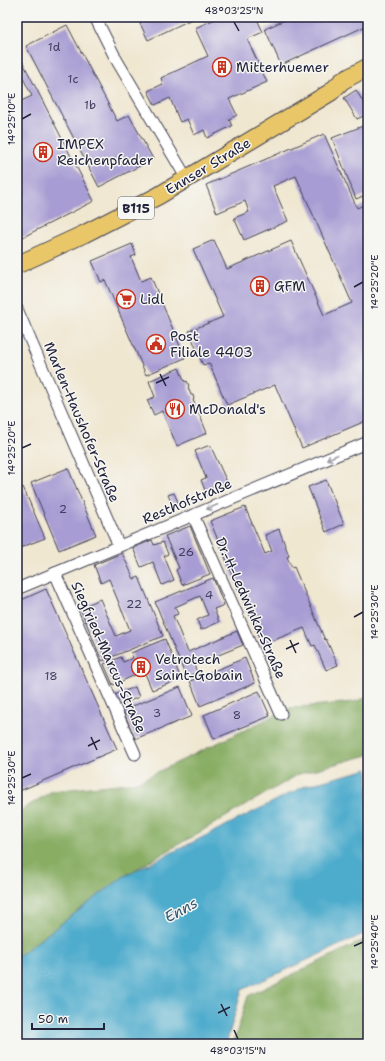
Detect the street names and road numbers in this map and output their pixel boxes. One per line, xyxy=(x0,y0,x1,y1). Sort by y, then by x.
street label: Ennser Straße xyxy=(162,133,254,199)
road number: B115 xyxy=(118,197,154,219)
street label: Marlen-Haushofer-Straße xyxy=(40,339,124,505)
street label: Resthofstraße xyxy=(140,474,234,528)
street label: Dr.-H-Ledwinka-Straße xyxy=(212,535,290,682)
street label: Siegfried-Marcus-Straße xyxy=(67,578,151,736)

